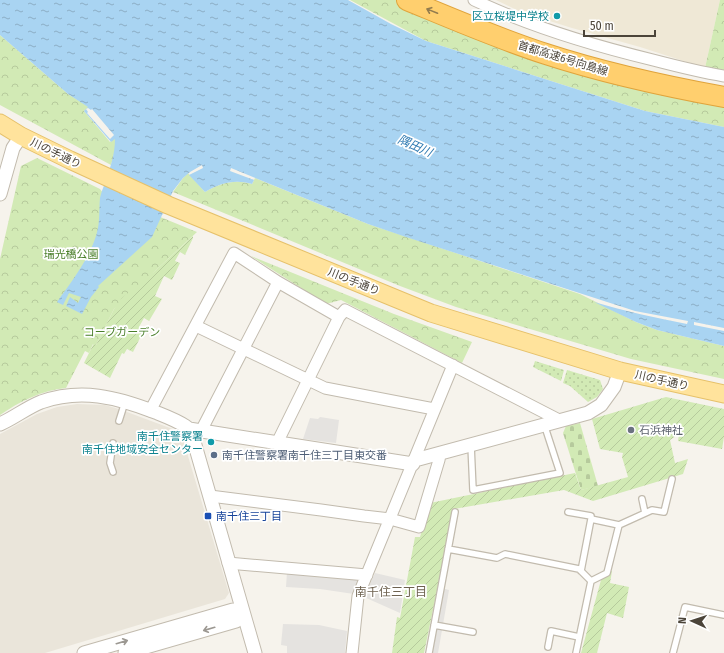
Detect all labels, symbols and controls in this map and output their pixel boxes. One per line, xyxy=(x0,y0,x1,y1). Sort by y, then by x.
one-way arrow xyxy=(427,6,439,14)
place label: 区立桜堤中学校 xyxy=(472,10,549,23)
marker: 区立桜堤中学校 xyxy=(552,11,562,21)
scale bar xyxy=(584,12,655,38)
text: 50 m xyxy=(590,19,614,33)
street label: 首都高速6号向島線 xyxy=(516,39,609,78)
water label: 隅田川 xyxy=(396,132,436,161)
street label: 川の手通り xyxy=(28,136,83,171)
park label: 瑞光橋公園 xyxy=(44,248,99,261)
street label: 川の手通り xyxy=(326,265,382,298)
park label: コーブガーデン xyxy=(84,326,160,339)
street label: 川の手通り xyxy=(634,368,690,393)
place label: 石浜神社 xyxy=(639,424,683,437)
marker: 石浜神社 xyxy=(626,425,636,435)
place label: 南千住警察署 南千住地域安全センター xyxy=(82,430,203,456)
marker: 南千住警察署 南千住地域安全センター xyxy=(206,437,216,447)
place label: 南千住警察署南千住三丁目東交番 xyxy=(222,449,387,462)
marker: 南千住警察署南千住三丁目東交番 xyxy=(209,450,219,460)
place label: 南千住三丁目 xyxy=(216,510,282,523)
marker: 南千住三丁目 xyxy=(203,511,213,521)
district label: 南千住三丁目 xyxy=(355,585,427,599)
north arrow xyxy=(672,601,712,641)
text: N xyxy=(676,617,689,624)
one-way arrow xyxy=(203,626,216,633)
one-way arrow xyxy=(115,638,128,645)

